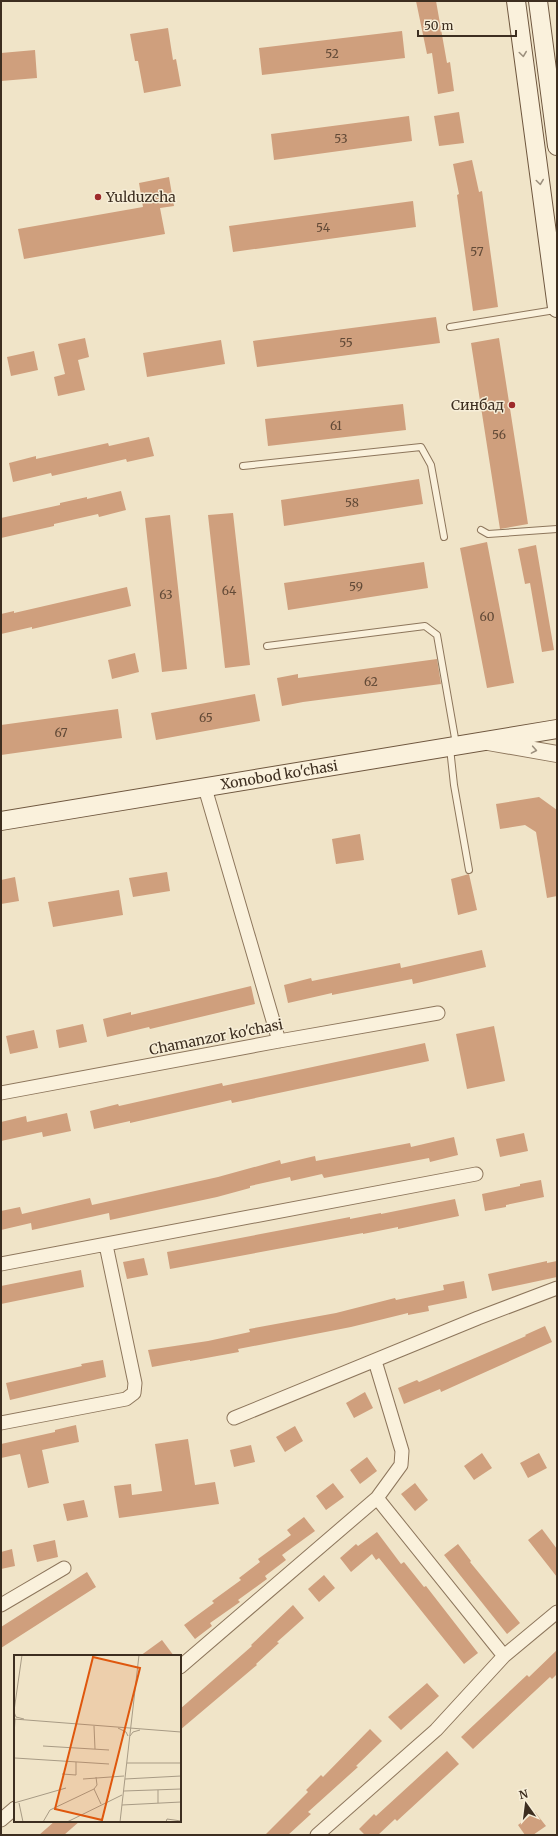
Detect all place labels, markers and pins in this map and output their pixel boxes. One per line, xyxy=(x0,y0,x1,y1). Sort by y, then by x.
place label: Yulduzcha xyxy=(105,188,176,206)
marker: Yulduzcha xyxy=(93,192,103,202)
place label: Синбад xyxy=(451,396,504,414)
marker: Синбад xyxy=(507,400,517,410)

